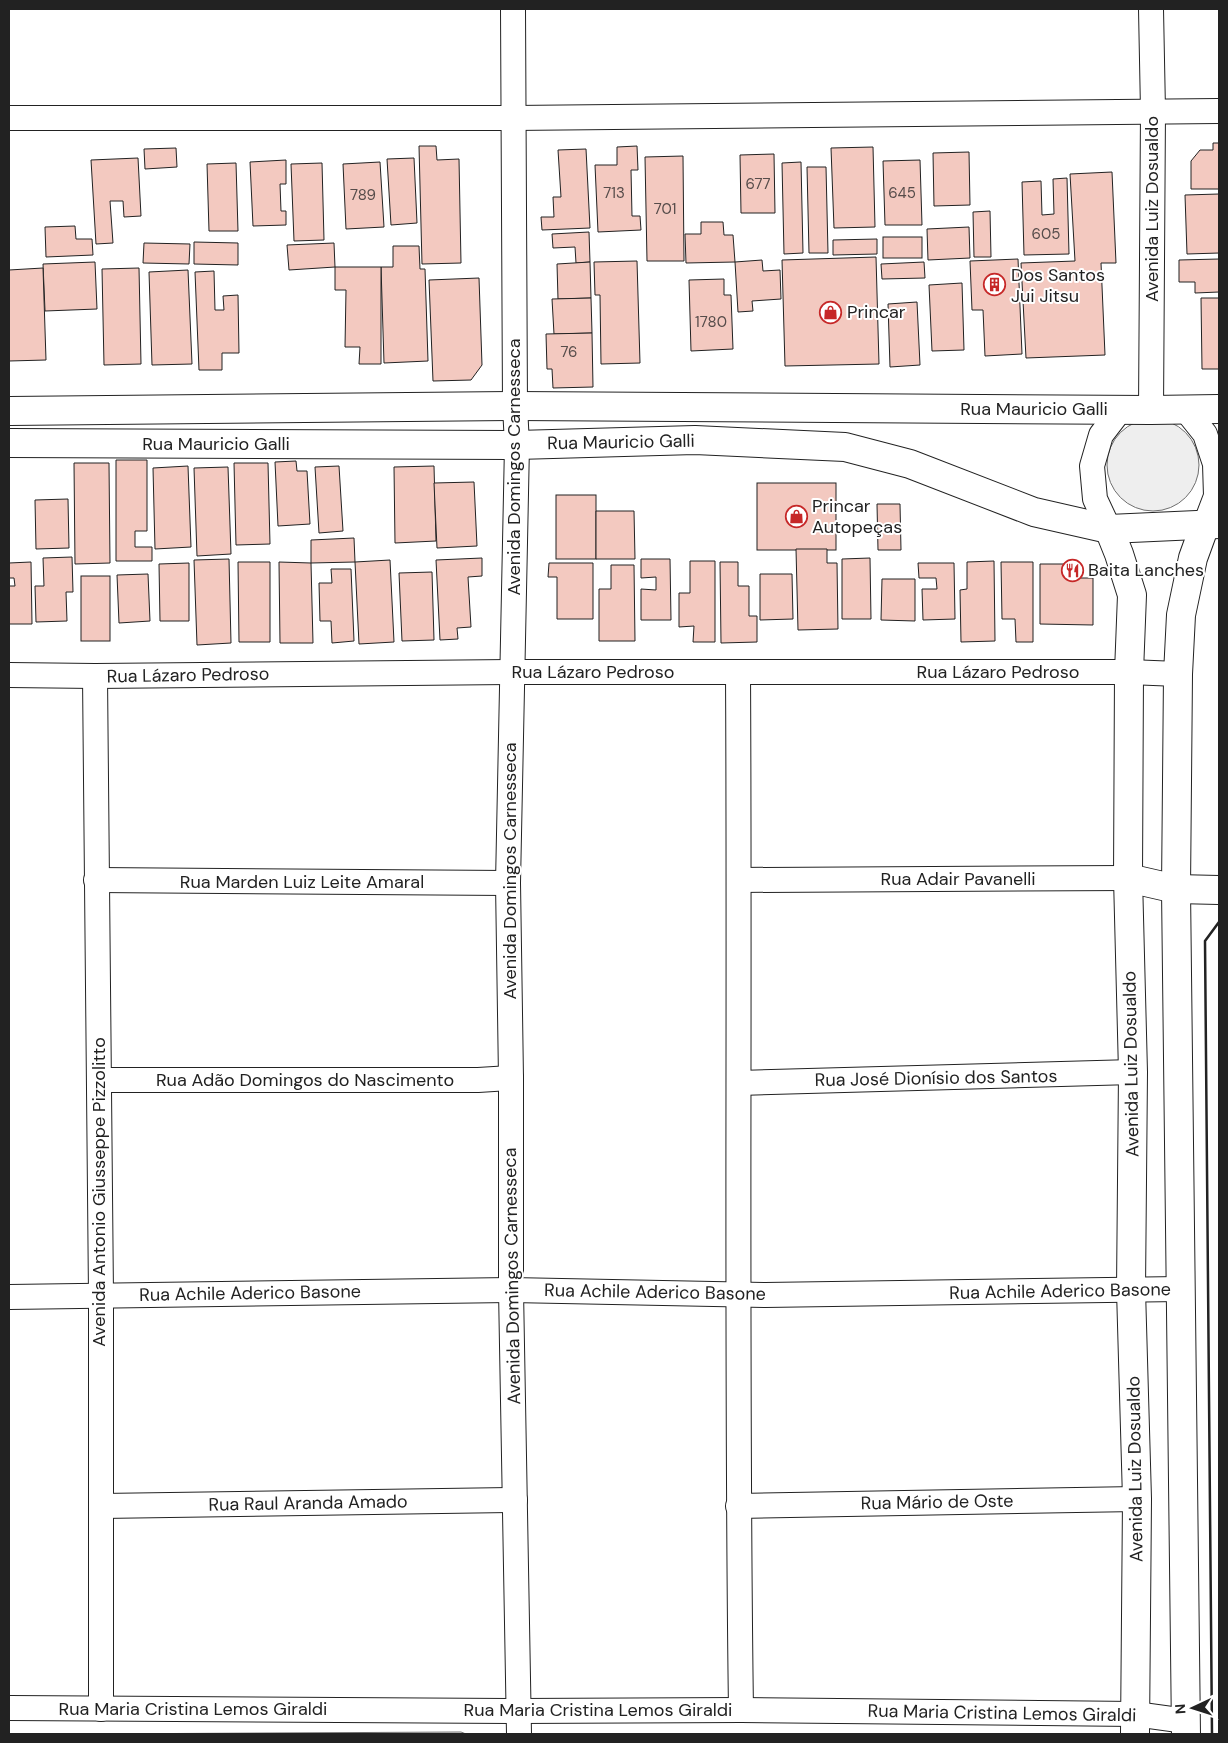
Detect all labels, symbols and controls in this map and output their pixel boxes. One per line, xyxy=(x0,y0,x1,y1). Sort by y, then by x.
street label: Avenida Luiz Dosualdo xyxy=(1140,116,1164,302)
house number: 677 xyxy=(745,174,771,194)
house number: 713 xyxy=(603,183,625,203)
house number: 645 xyxy=(888,183,916,203)
house number: 789 xyxy=(350,185,376,205)
house number: 701 xyxy=(654,199,676,219)
house number: 605 xyxy=(1032,224,1060,244)
place label: Dos Santos Jui Jitsu xyxy=(1011,263,1105,308)
building icon: Dos Santos Jui Jitsu xyxy=(983,273,1007,297)
shop icon: Princar xyxy=(819,300,843,324)
place label: Princar xyxy=(847,300,906,324)
house number: 1780 xyxy=(695,312,727,332)
street label: Avenida Domingos Carnesseca xyxy=(502,338,526,596)
house number: 76 xyxy=(560,342,578,362)
street label: Rua Mauricio Galli xyxy=(960,397,1108,421)
street label: Rua Mauricio Galli xyxy=(547,429,695,455)
street label: Rua Mauricio Galli xyxy=(142,432,290,456)
place label: Princar Autopeças xyxy=(812,494,902,539)
shop icon: Princar Autopeças xyxy=(784,504,808,528)
restaurant icon: Baita Lanches xyxy=(1060,558,1084,582)
place label: Baita Lanches xyxy=(1088,558,1204,582)
street label: Rua Lázaro Pedroso xyxy=(512,660,674,684)
street label: Rua Lázaro Pedroso xyxy=(917,660,1079,684)
street label: Rua Lázaro Pedroso xyxy=(106,662,270,688)
street label: Avenida Domingos Carnesseca xyxy=(498,742,522,1000)
street label: Rua Adair Pavanelli xyxy=(880,867,1036,891)
street label: Rua Marden Luiz Leite Amaral xyxy=(180,870,424,894)
street label: Avenida Luiz Dosualdo xyxy=(1117,971,1145,1157)
street label: Avenida Antonio Giusseppe Pizzolitto xyxy=(87,1037,111,1347)
street label: Rua José Dionísio dos Santos xyxy=(814,1064,1058,1092)
street label: Rua Adão Domingos do Nascimento xyxy=(156,1068,454,1092)
street label: Avenida Domingos Carnesseca xyxy=(498,1147,526,1405)
street label: Rua Achile Aderico Basone xyxy=(949,1277,1171,1305)
street label: Rua Achile Aderico Basone xyxy=(544,1278,766,1306)
street label: Rua Achile Aderico Basone xyxy=(139,1279,361,1307)
street label: Avenida Luiz Dosualdo xyxy=(1121,1376,1149,1562)
street label: Rua Raul Aranda Amado xyxy=(208,1489,408,1517)
street label: Rua Mário de Oste xyxy=(860,1489,1014,1515)
north arrow xyxy=(1168,1683,1218,1733)
street label: Rua Maria Cristina Lemos Giraldi xyxy=(59,1697,327,1721)
street label: Rua Maria Cristina Lemos Giraldi xyxy=(464,1698,732,1722)
street label: Rua Maria Cristina Lemos Giraldi xyxy=(867,1699,1137,1727)
text: N xyxy=(1171,1703,1189,1715)

